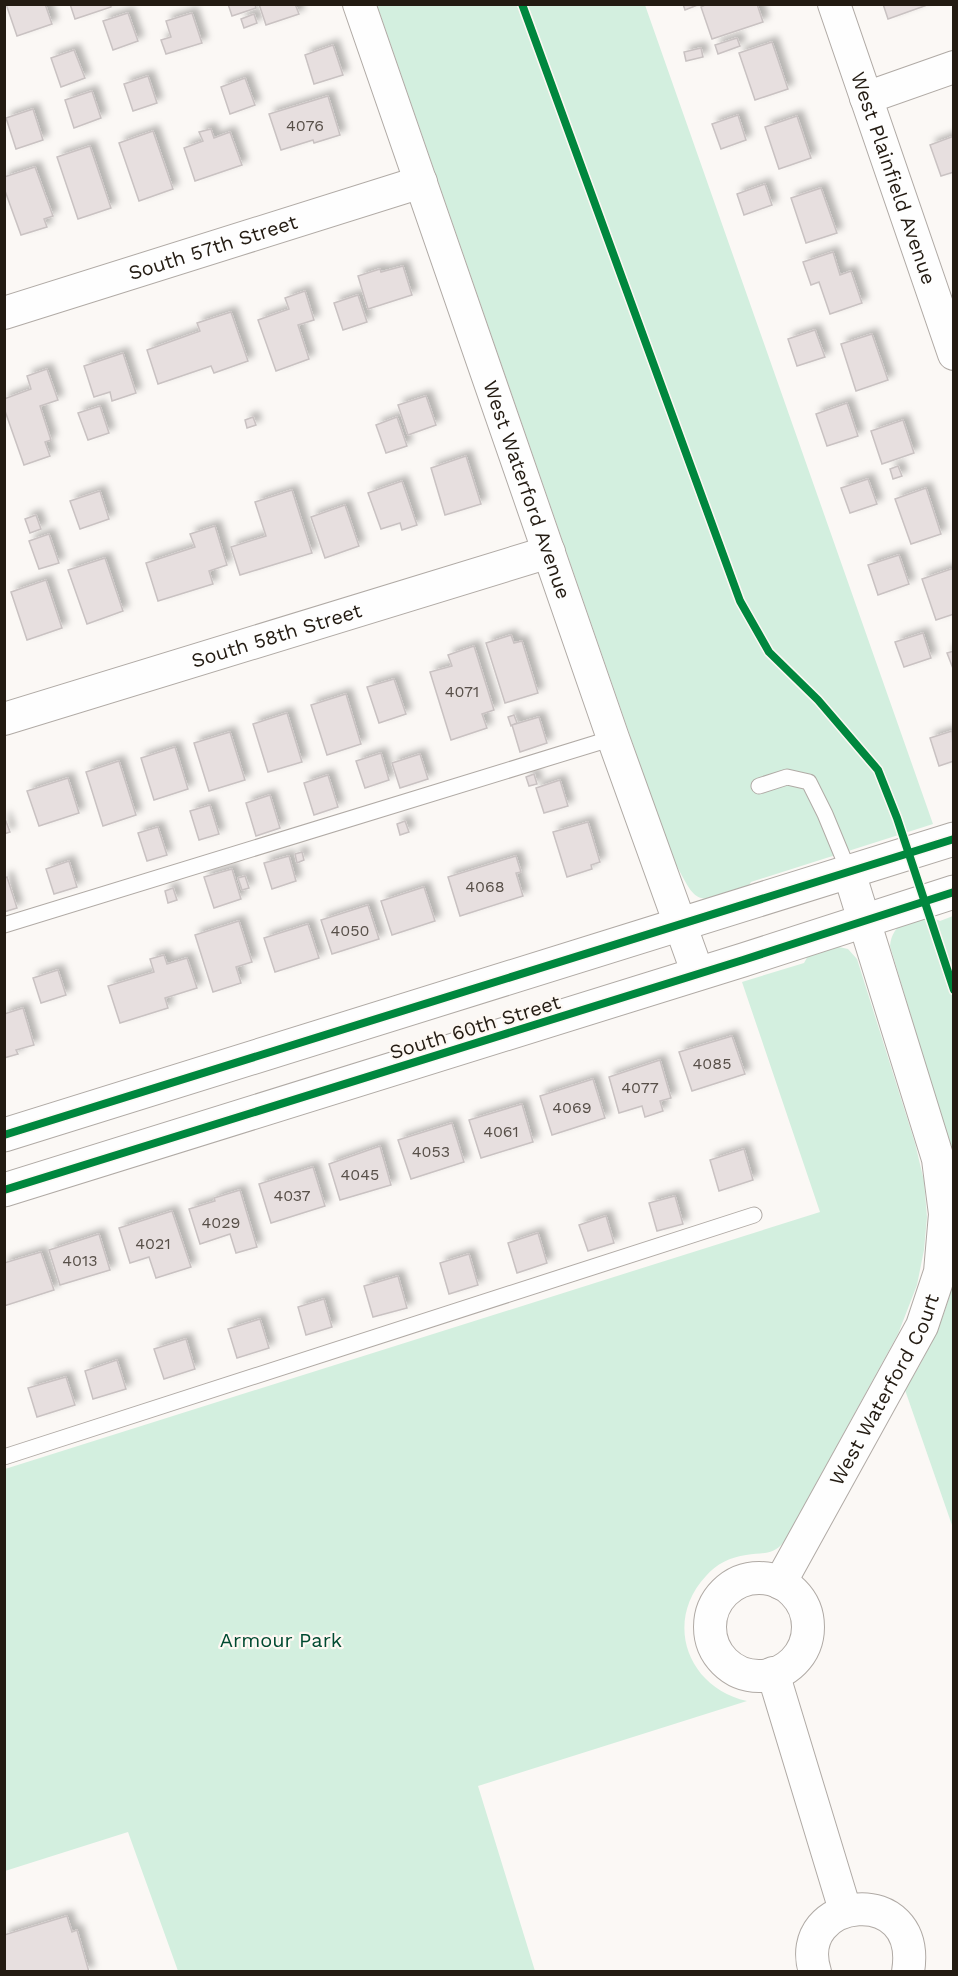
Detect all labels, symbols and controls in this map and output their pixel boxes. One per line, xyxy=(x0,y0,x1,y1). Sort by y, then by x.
street label: West Plainfield Avenue xyxy=(846,69,941,288)
house number: 4076 xyxy=(286,116,324,135)
street label: South 57th Street xyxy=(126,209,301,285)
street label: West Waterford Avenue xyxy=(478,377,576,602)
street label: South 58th Street xyxy=(189,598,365,673)
house number: 4071 xyxy=(445,682,479,701)
house number: 4068 xyxy=(465,877,505,896)
house number: 4050 xyxy=(331,921,370,940)
street label: South 60th Street xyxy=(387,989,564,1064)
house number: 4085 xyxy=(693,1054,731,1073)
house number: 4077 xyxy=(621,1078,659,1097)
house number: 4069 xyxy=(552,1098,592,1117)
house number: 4061 xyxy=(483,1122,519,1141)
house number: 4053 xyxy=(412,1142,450,1161)
house number: 4045 xyxy=(341,1165,379,1184)
house number: 4037 xyxy=(273,1186,311,1205)
house number: 4029 xyxy=(202,1213,240,1232)
house number: 4021 xyxy=(135,1234,171,1253)
house number: 4013 xyxy=(62,1251,98,1270)
street label: West Waterford Court xyxy=(824,1290,944,1490)
park label: Armour Park xyxy=(220,1628,342,1652)

